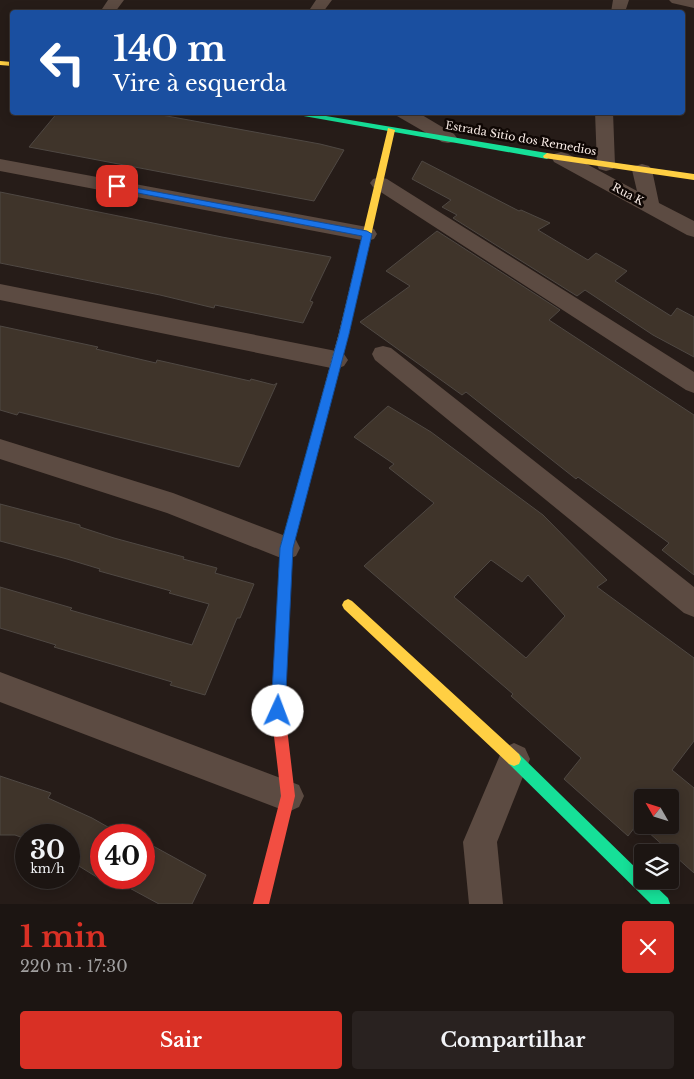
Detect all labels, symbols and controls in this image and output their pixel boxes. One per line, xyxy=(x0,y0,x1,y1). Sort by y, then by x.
text: 140 m xyxy=(113,27,226,70)
icon: left xyxy=(30,30,95,95)
text: Vire à esquerda xyxy=(113,70,287,97)
street label: Estrada Sitio dos Remedios xyxy=(444,118,598,158)
pin xyxy=(96,165,138,207)
icon: arrive xyxy=(103,172,131,200)
street label: Rua K xyxy=(610,180,647,208)
position arrow xyxy=(251,684,303,736)
north arrow xyxy=(634,789,679,834)
map controls xyxy=(634,789,679,889)
speed limit sign: 40 xyxy=(90,824,155,889)
text: 30 xyxy=(30,835,65,866)
button: layers xyxy=(634,844,679,889)
text: km/h xyxy=(30,861,65,876)
text: 1 min xyxy=(20,918,107,955)
button: close xyxy=(622,921,674,973)
text: 220 m · 17:30 xyxy=(20,956,128,976)
button: Sair xyxy=(20,1011,342,1069)
button: Compartilhar xyxy=(352,1011,674,1069)

